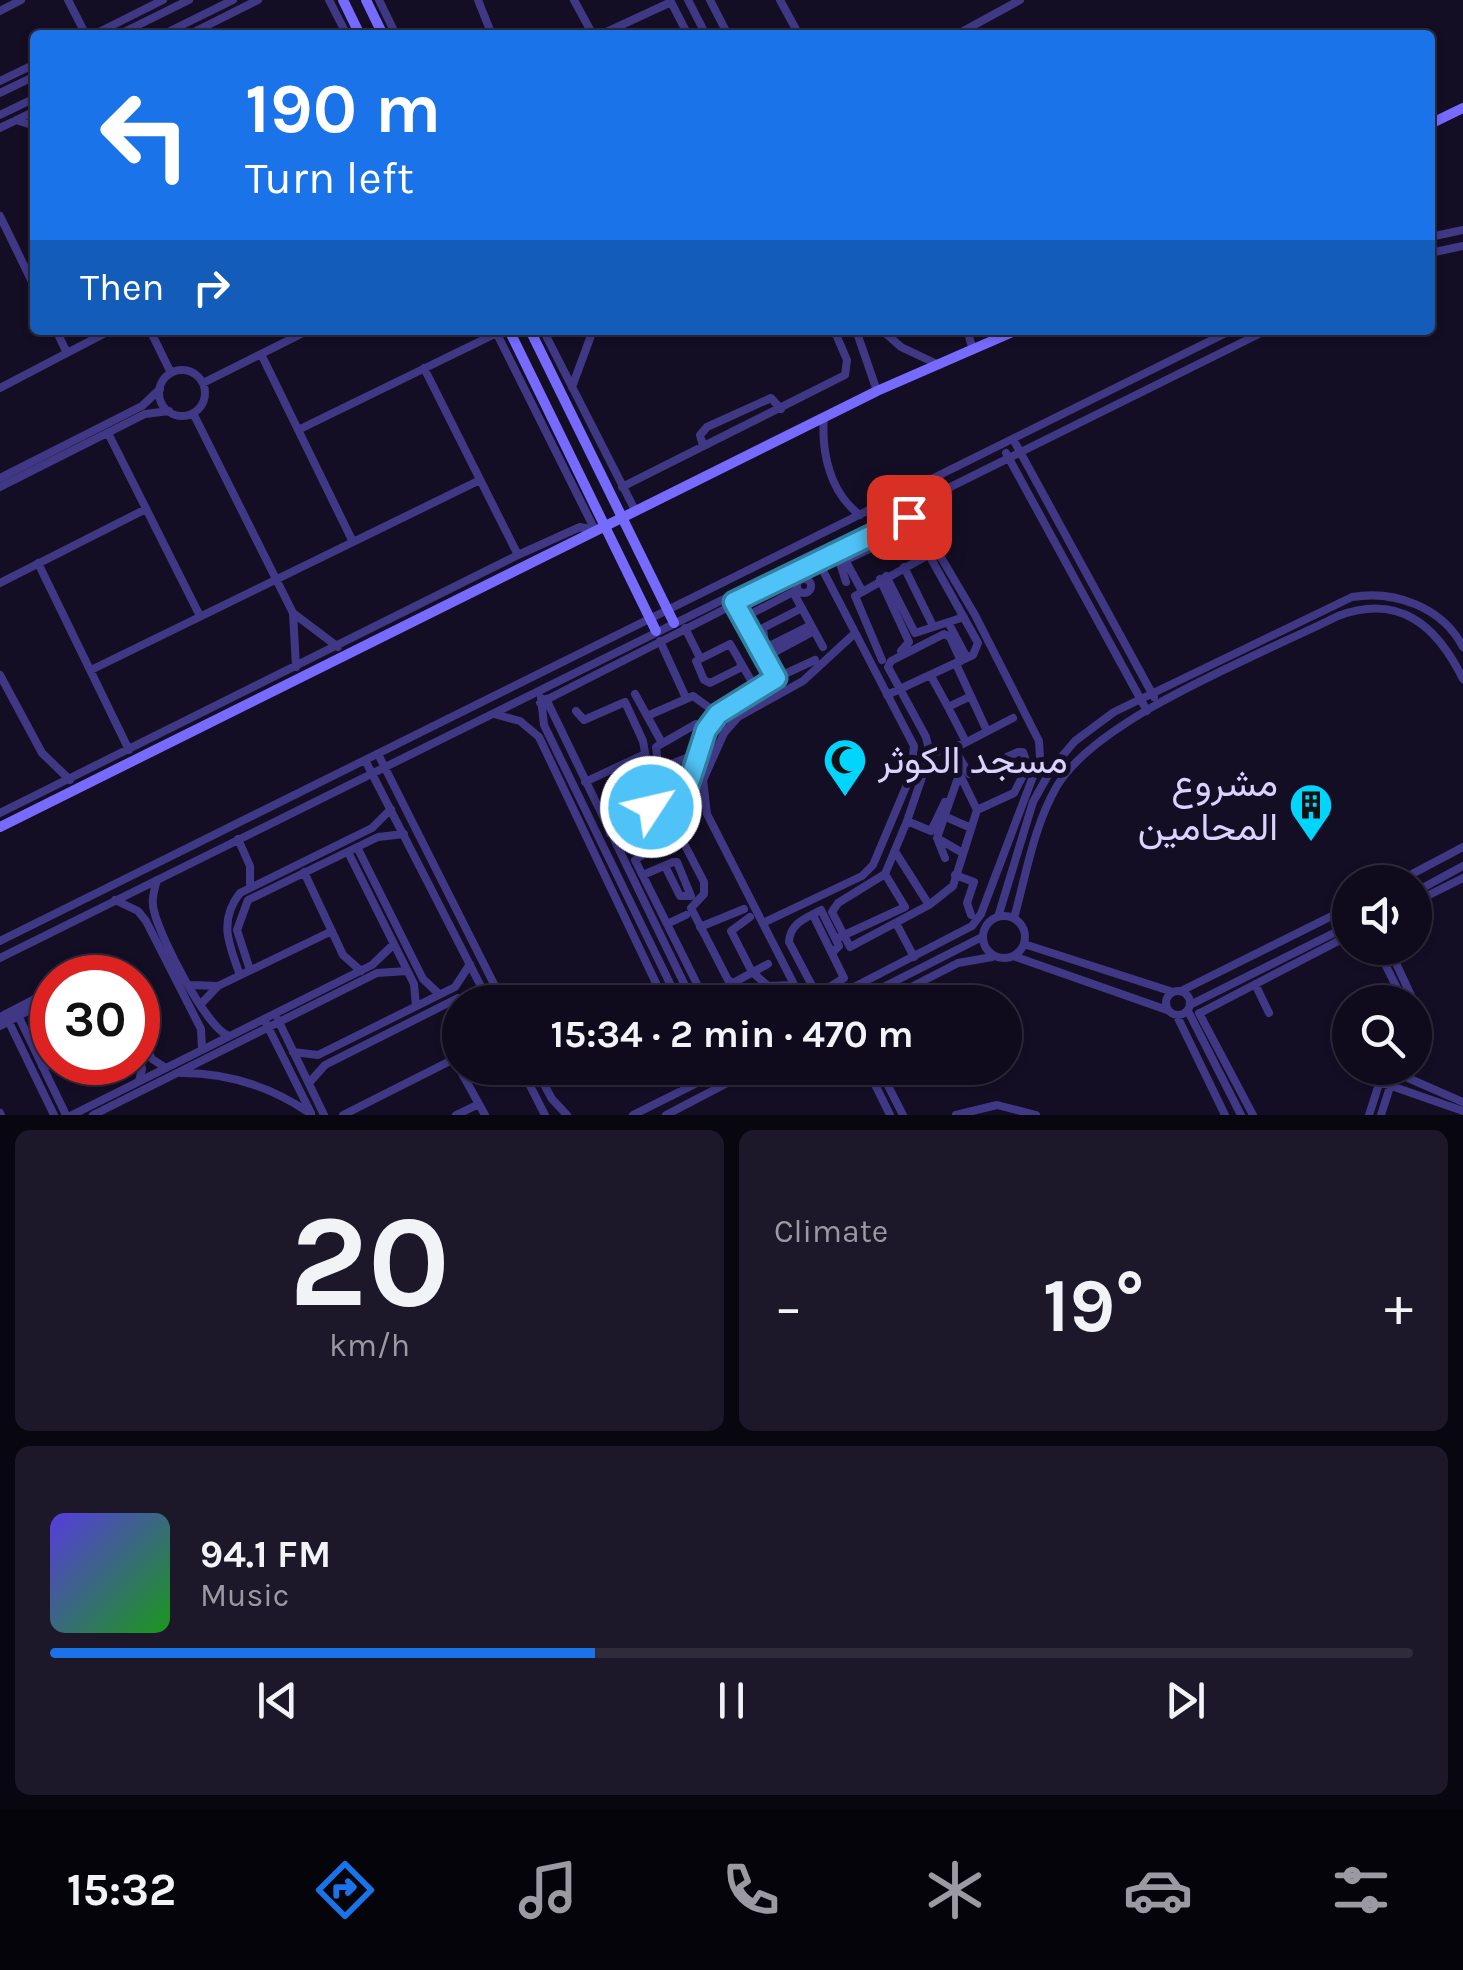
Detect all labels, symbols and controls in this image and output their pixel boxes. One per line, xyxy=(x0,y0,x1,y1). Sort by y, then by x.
text: 190 m xyxy=(245,68,441,150)
icon: left xyxy=(80,70,210,200)
text: Turn left xyxy=(245,152,414,204)
icon: right xyxy=(184,260,239,315)
text: Then xyxy=(80,265,164,310)
pin xyxy=(867,475,952,560)
icon: arrive xyxy=(882,490,937,545)
mosque icon: مسجد الكوثر xyxy=(822,737,868,798)
place label: مسجد الكوثر xyxy=(877,738,1068,783)
position arrow xyxy=(599,755,703,859)
place label: مشروع المحامين xyxy=(1138,761,1278,850)
building icon: مشروع المحامين xyxy=(1288,782,1334,843)
map controls xyxy=(1332,865,1432,1085)
button: sound xyxy=(1332,865,1432,965)
speed limit sign: 30 xyxy=(30,955,160,1085)
button: search xyxy=(1332,985,1432,1085)
text: 15:34 · 2 min · 470 m xyxy=(551,1012,913,1057)
text: 20 xyxy=(289,1186,450,1338)
text: Climate xyxy=(774,1213,888,1250)
text: 19° xyxy=(1043,1262,1144,1350)
text: − xyxy=(774,1275,803,1339)
text: + xyxy=(1384,1275,1413,1339)
text: km/h xyxy=(329,1327,410,1364)
text: 94.1 FM xyxy=(200,1532,331,1577)
text: Music xyxy=(200,1577,289,1614)
icon: previous xyxy=(250,1673,305,1728)
icon: pause xyxy=(704,1673,759,1728)
icon: next xyxy=(1158,1673,1213,1728)
icon: directions xyxy=(310,1855,380,1925)
icon: music xyxy=(513,1855,583,1925)
icon: phone xyxy=(716,1855,786,1925)
icon: climate xyxy=(920,1855,990,1925)
icon: car xyxy=(1123,1855,1193,1925)
icon: filters xyxy=(1326,1855,1396,1925)
text: 15:32 xyxy=(67,1864,176,1916)

